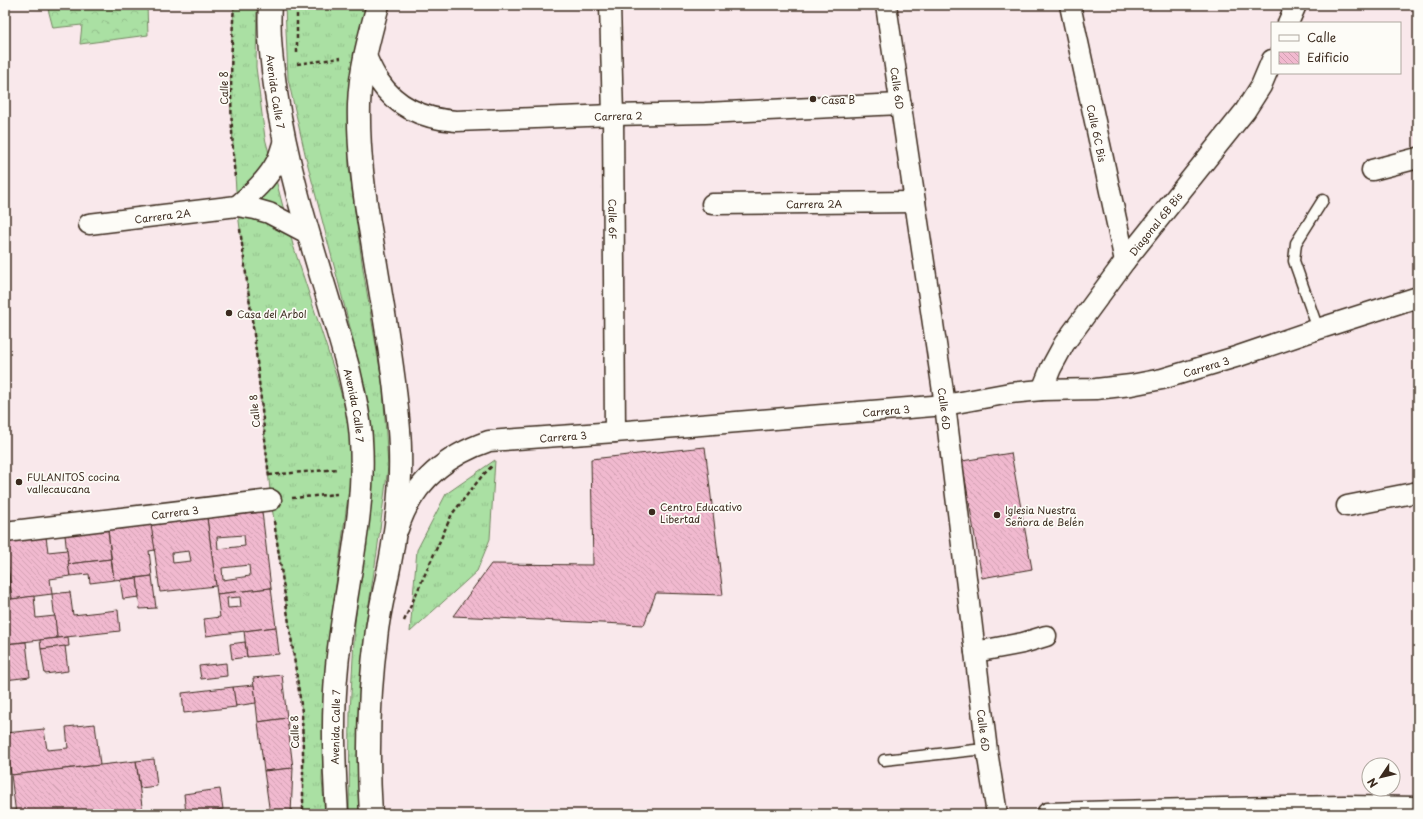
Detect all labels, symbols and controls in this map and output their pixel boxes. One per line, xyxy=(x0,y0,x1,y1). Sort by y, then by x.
legend xyxy=(1271,22,1401,74)
text: Calle xyxy=(1307,28,1337,46)
text: Edificio xyxy=(1307,48,1349,66)
street label: Avenida Calle 7 xyxy=(264,54,290,130)
street label: Calle 6D xyxy=(888,66,909,110)
street label: Calle 8 xyxy=(216,71,231,105)
place label: Casa B xyxy=(821,92,856,107)
marker: Casa B xyxy=(808,94,818,104)
street label: Calle 6C Bis xyxy=(1084,103,1111,164)
street label: Carrera 2 xyxy=(594,107,643,123)
street label: Diagonal 6B Bis xyxy=(1125,188,1185,259)
street label: Carrera 2A xyxy=(786,195,843,211)
street label: Calle 6F xyxy=(606,199,621,239)
street label: Carrera 2A xyxy=(134,204,192,226)
place label: Casa del Arbol xyxy=(237,306,307,321)
marker: Casa del Arbol xyxy=(224,308,234,318)
street label: Carrera 3 xyxy=(1181,352,1231,380)
street label: Avenida Calle 7 xyxy=(341,367,369,443)
street label: Calle 6D xyxy=(935,387,955,431)
street label: Calle 8 xyxy=(245,394,263,428)
street label: Carrera 3 xyxy=(862,400,910,419)
street label: Carrera 3 xyxy=(539,427,587,445)
place label: FULANITOS cocina vallecaucana xyxy=(27,469,120,496)
marker: FULANITOS cocina vallecaucana xyxy=(14,477,24,487)
place label: Centro Educativo Libertad xyxy=(660,499,743,526)
street label: Carrera 3 xyxy=(150,501,199,522)
place label: Iglesia Nuestra Señora de Belén xyxy=(1005,502,1084,529)
marker: Centro Educativo Libertad xyxy=(647,507,657,517)
marker: Iglesia Nuestra Señora de Belén xyxy=(992,510,1002,520)
street label: Avenida Calle 7 xyxy=(327,689,343,765)
street label: Calle 6D xyxy=(974,708,994,752)
street label: Calle 8 xyxy=(286,715,302,749)
north arrow xyxy=(1361,757,1401,797)
text: N xyxy=(1363,774,1382,791)

